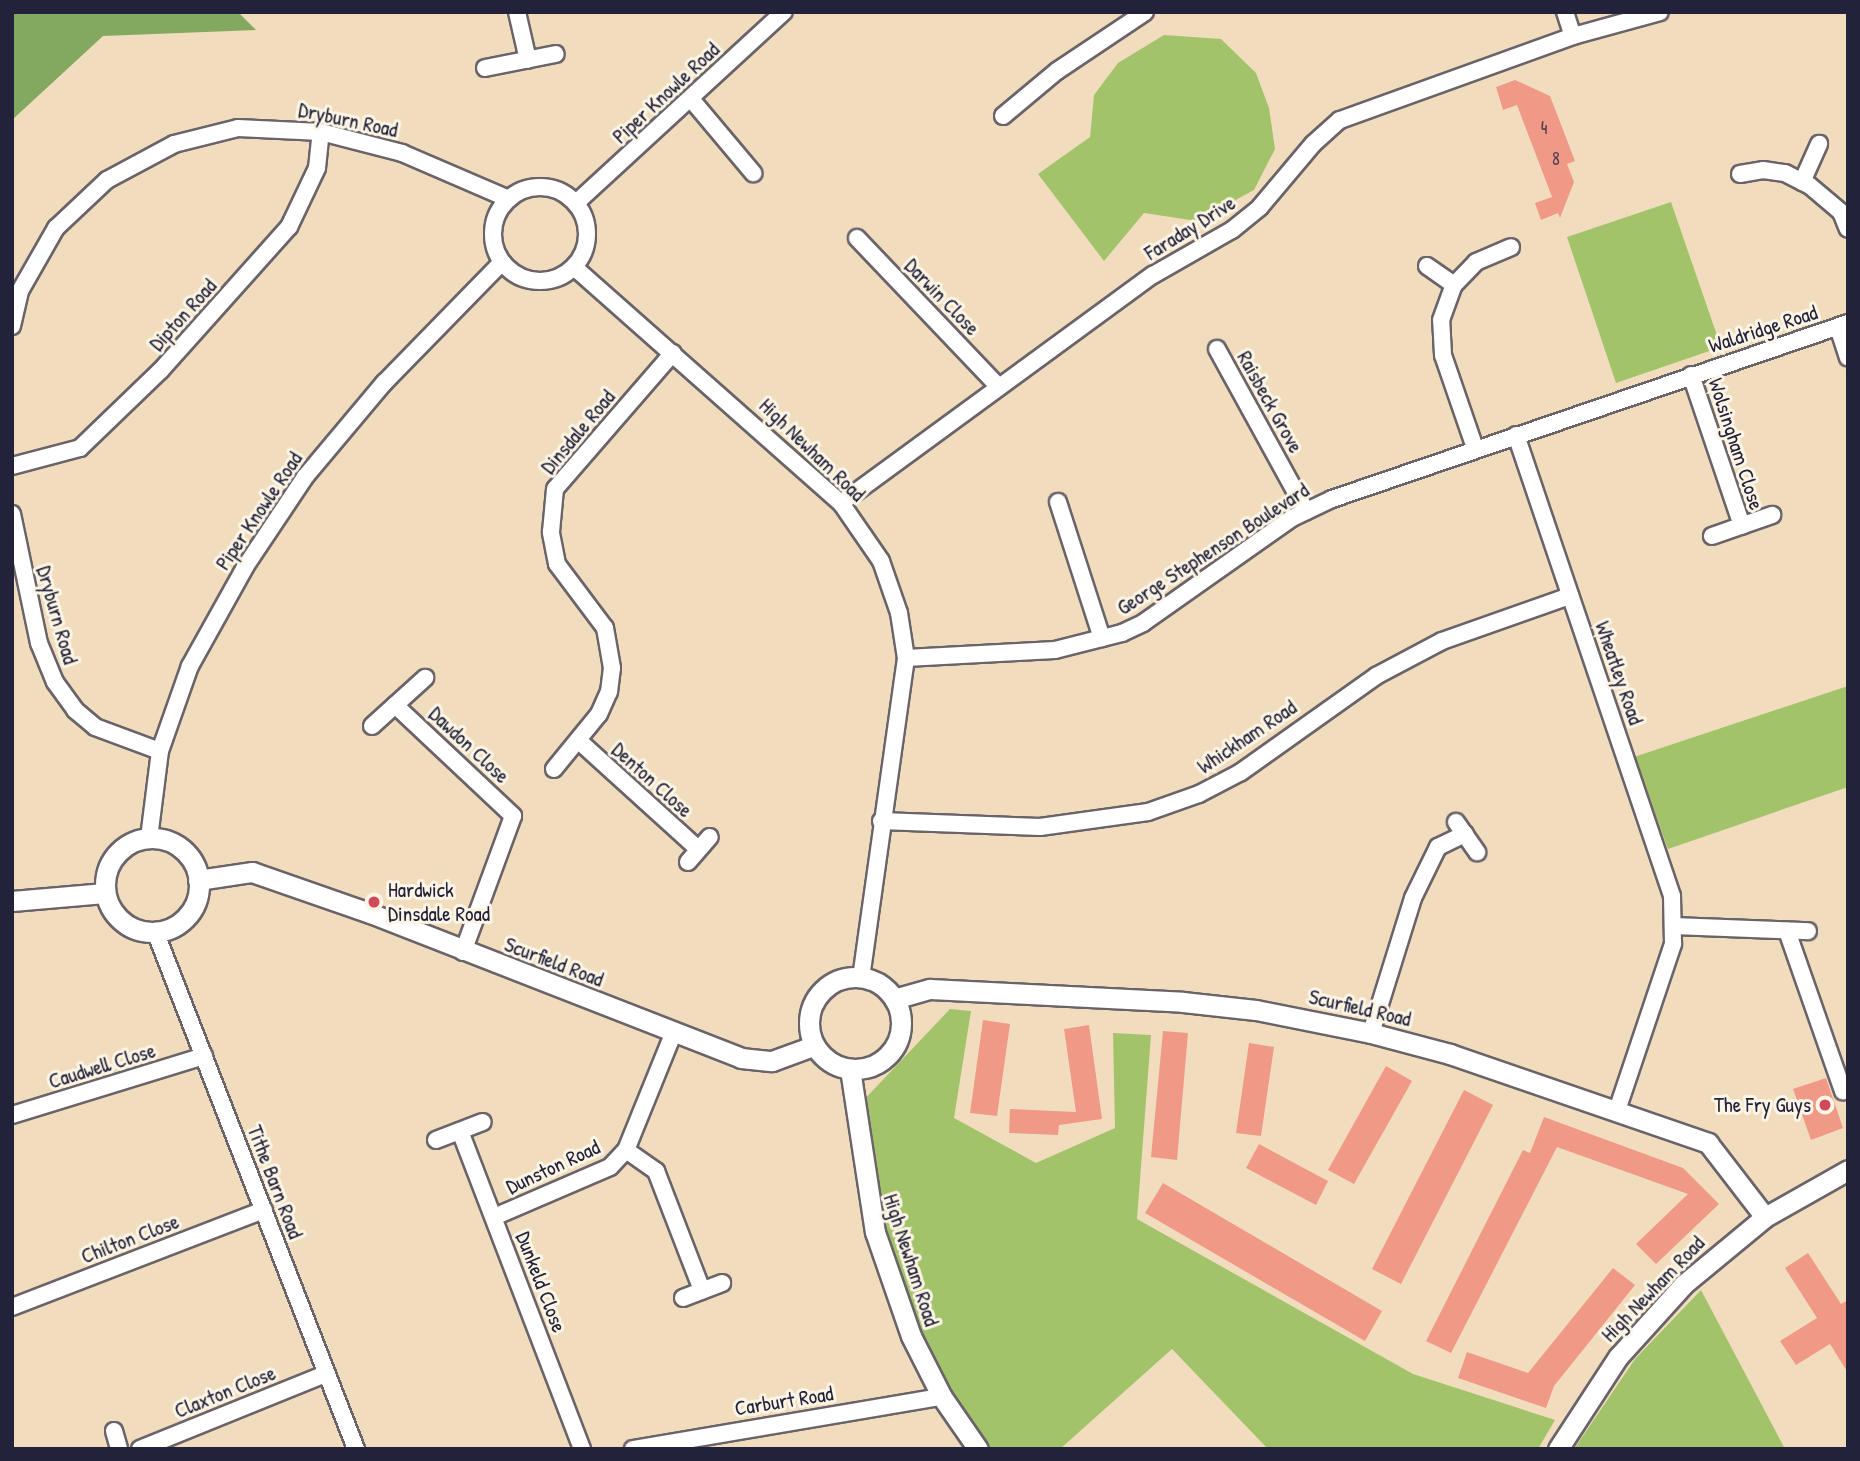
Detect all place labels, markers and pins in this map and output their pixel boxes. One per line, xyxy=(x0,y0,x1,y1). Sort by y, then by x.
place label: Hardwick Dinsdale Road xyxy=(388,877,490,927)
marker: Hardwick Dinsdale Road xyxy=(366,894,382,910)
place label: The Fry Guys xyxy=(1714,1092,1811,1118)
marker: The Fry Guys xyxy=(1817,1097,1833,1113)

